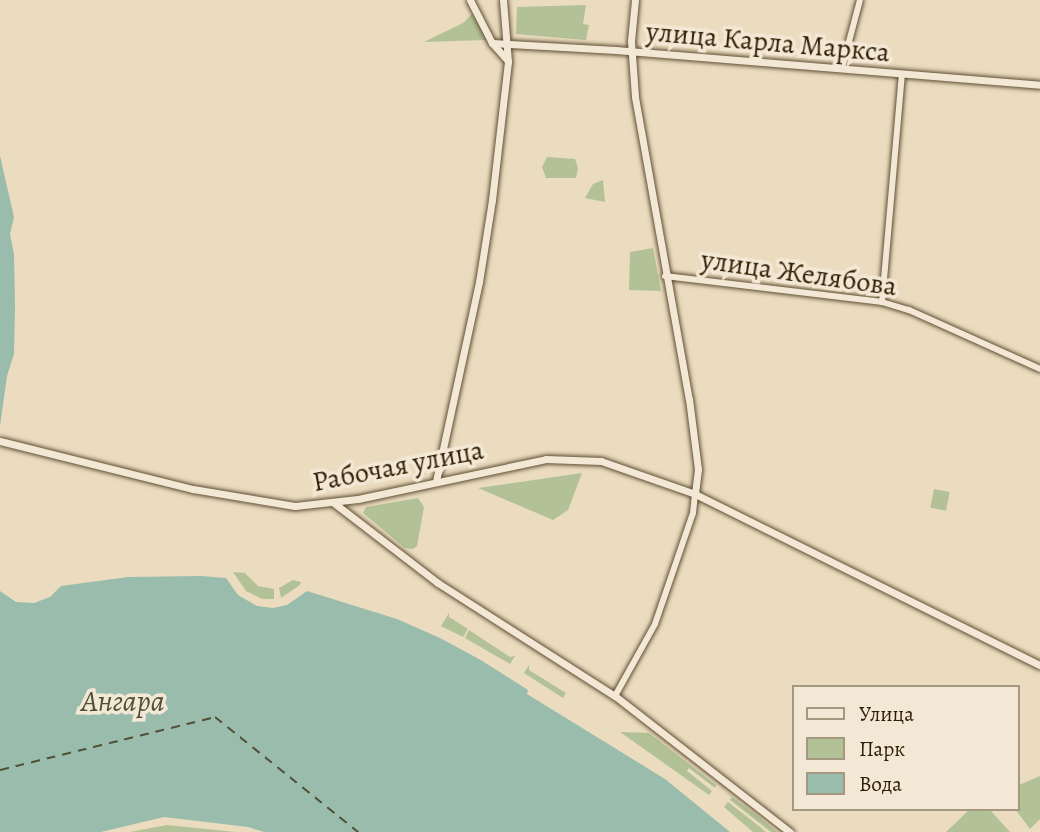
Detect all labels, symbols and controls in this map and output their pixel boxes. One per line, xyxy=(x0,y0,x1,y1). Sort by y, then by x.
street label: улица Карла Маркса xyxy=(645,15,891,69)
street label: улица Желябова xyxy=(699,243,899,303)
street label: Рабочая улица xyxy=(310,433,486,499)
water label: Ангара xyxy=(81,683,165,719)
legend xyxy=(792,685,1019,811)
text: Улица xyxy=(859,700,914,728)
text: Парк xyxy=(859,735,905,763)
text: Вода xyxy=(859,770,902,798)

